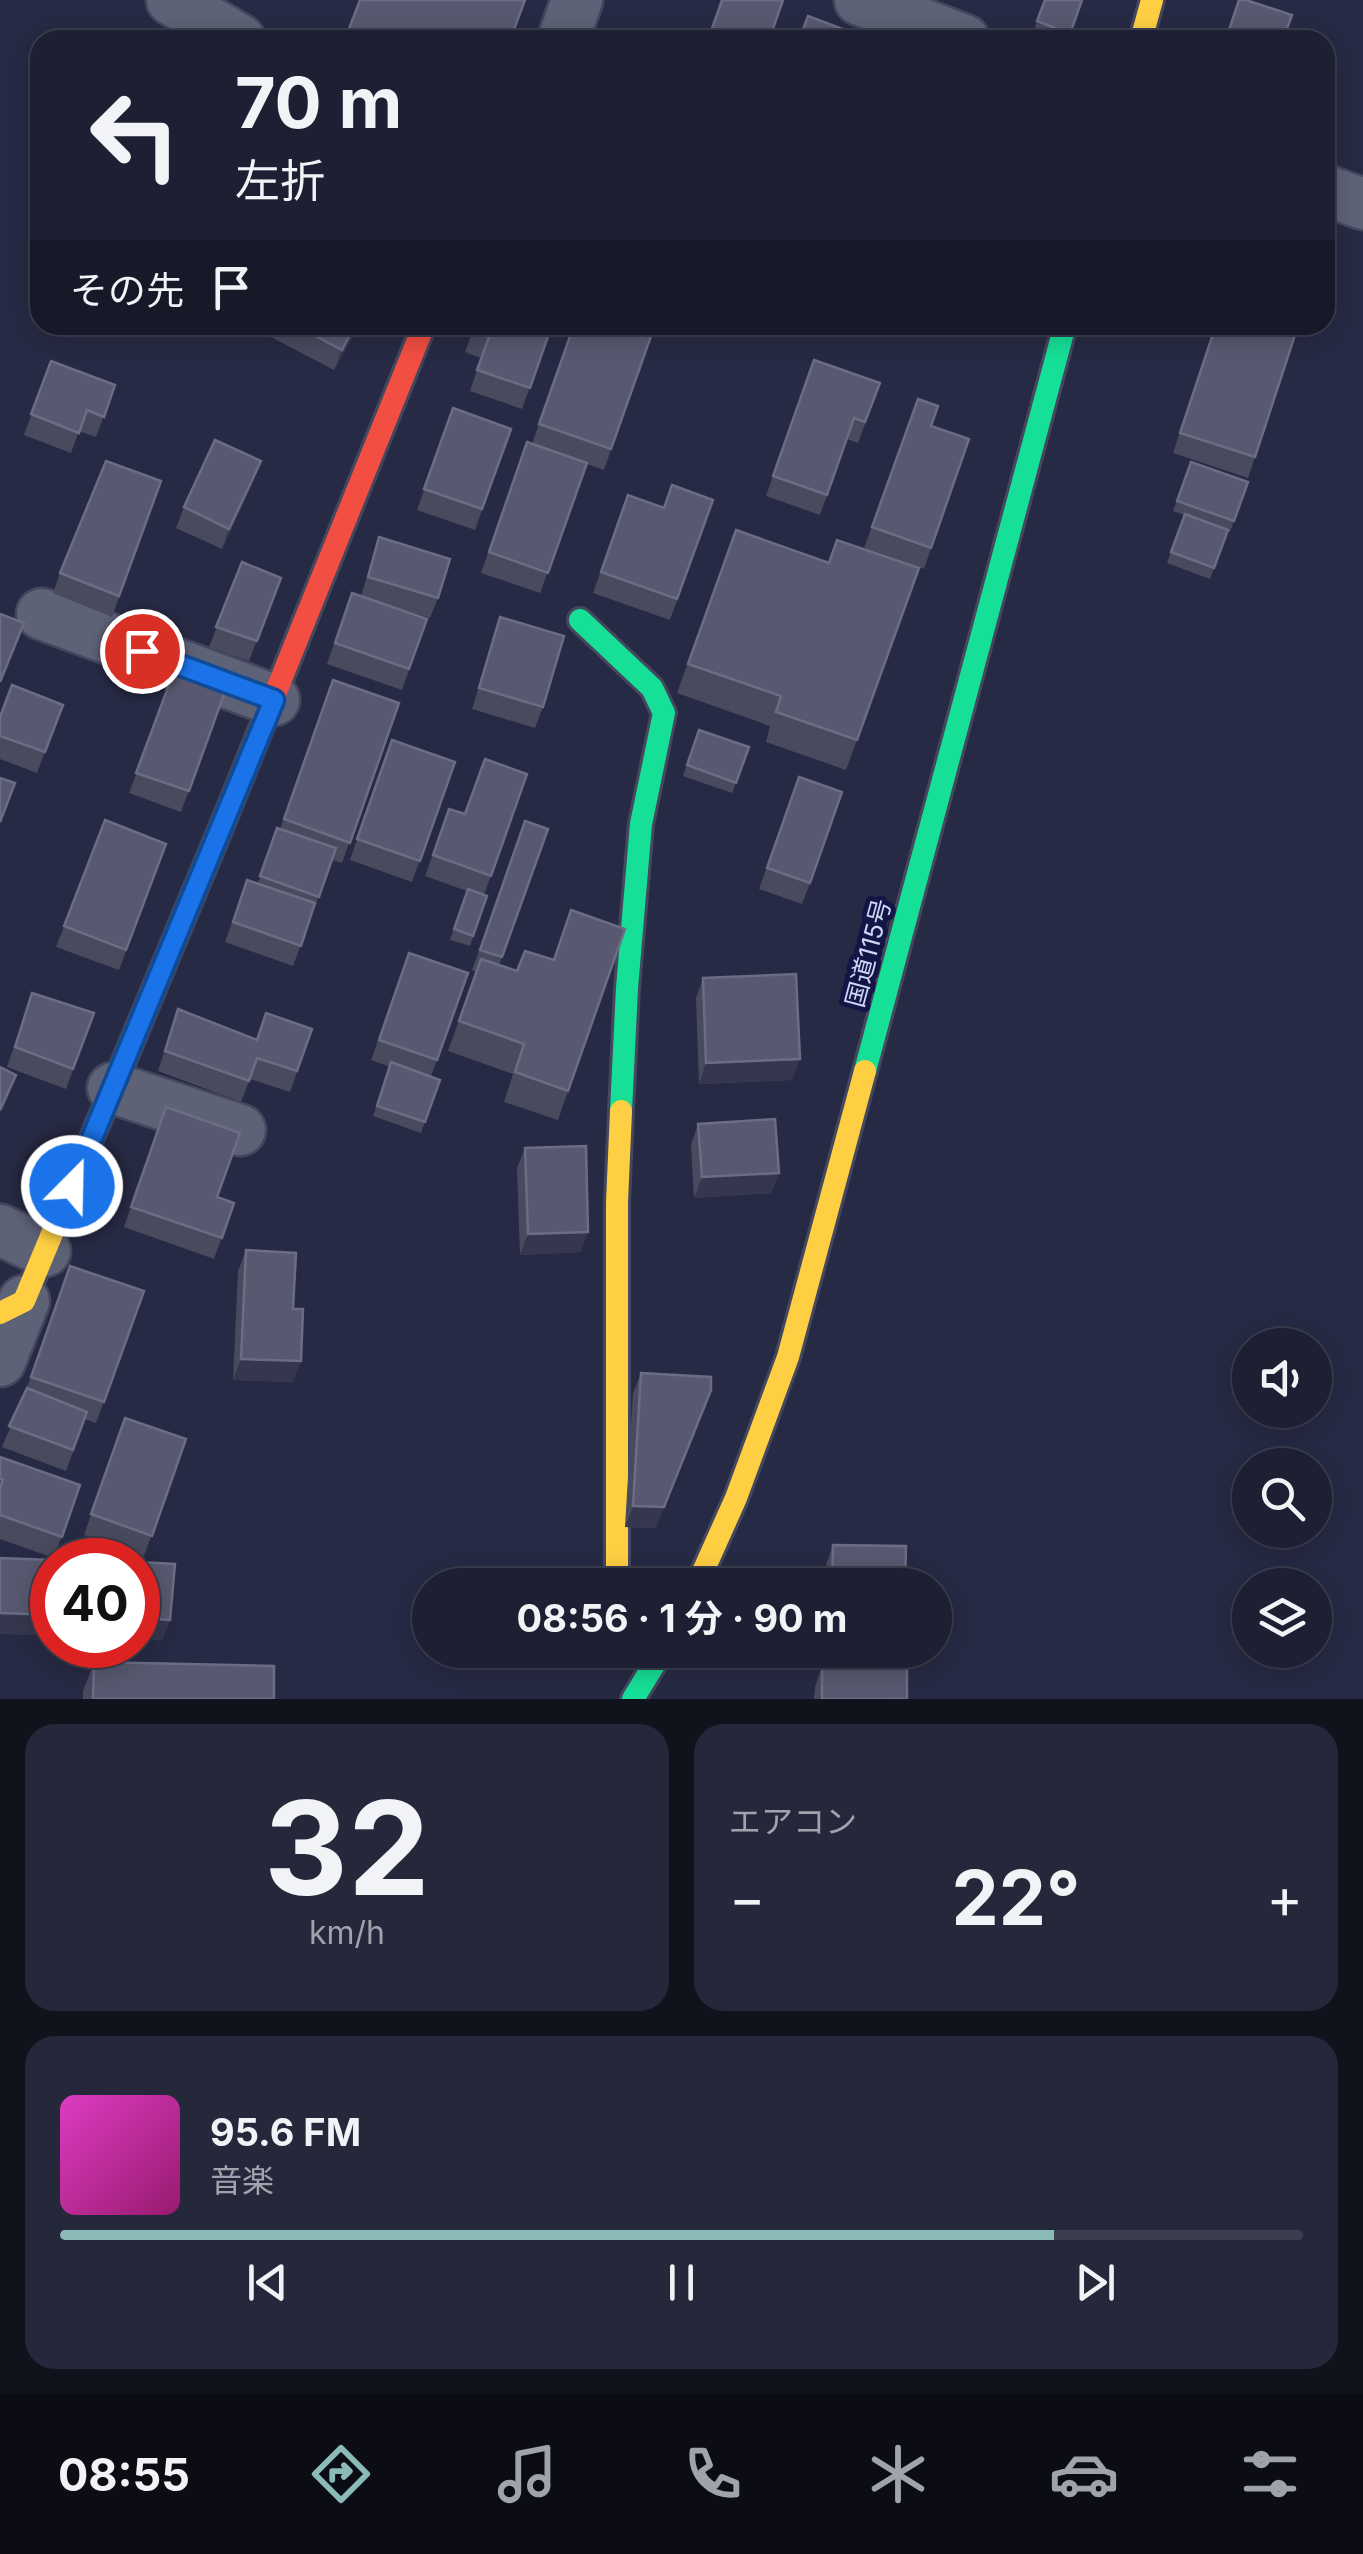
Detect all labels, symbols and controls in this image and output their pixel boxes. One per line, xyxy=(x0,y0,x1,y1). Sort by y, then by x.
text: 70 m xyxy=(235,60,402,145)
icon: left xyxy=(70,70,200,200)
text: 左折 xyxy=(235,153,325,208)
icon: arrive xyxy=(204,260,259,315)
text: その先 xyxy=(70,267,184,313)
pin xyxy=(100,609,185,694)
icon: arrive xyxy=(115,624,170,679)
street label: 国道115号 xyxy=(839,896,897,1010)
position arrow xyxy=(20.0,1134,124.0,1238)
map controls xyxy=(1232,1328,1332,1668)
button: sound xyxy=(1232,1328,1332,1428)
button: search xyxy=(1232,1448,1332,1548)
speed limit sign: 40 xyxy=(30,1538,160,1668)
button: layers xyxy=(1232,1568,1332,1668)
text: 08:56 · 1 分 · 90 m xyxy=(517,1595,847,1641)
text: 32 xyxy=(264,1769,430,1926)
text: エアコン xyxy=(729,1802,857,1841)
text: 22° xyxy=(952,1852,1080,1943)
text: − xyxy=(729,1865,765,1931)
text: + xyxy=(1267,1865,1303,1931)
text: km/h xyxy=(309,1913,385,1952)
text: 95.6 FM xyxy=(210,2109,361,2155)
text: 音楽 xyxy=(210,2161,274,2200)
icon: previous xyxy=(240,2255,295,2310)
icon: pause xyxy=(654,2255,709,2310)
icon: next xyxy=(1068,2255,1123,2310)
icon: directions xyxy=(306,2439,376,2509)
icon: music xyxy=(492,2439,562,2509)
icon: phone xyxy=(678,2439,748,2509)
icon: climate xyxy=(863,2439,933,2509)
icon: car xyxy=(1049,2439,1119,2509)
icon: filters xyxy=(1235,2439,1305,2509)
text: 08:55 xyxy=(58,2447,190,2502)

